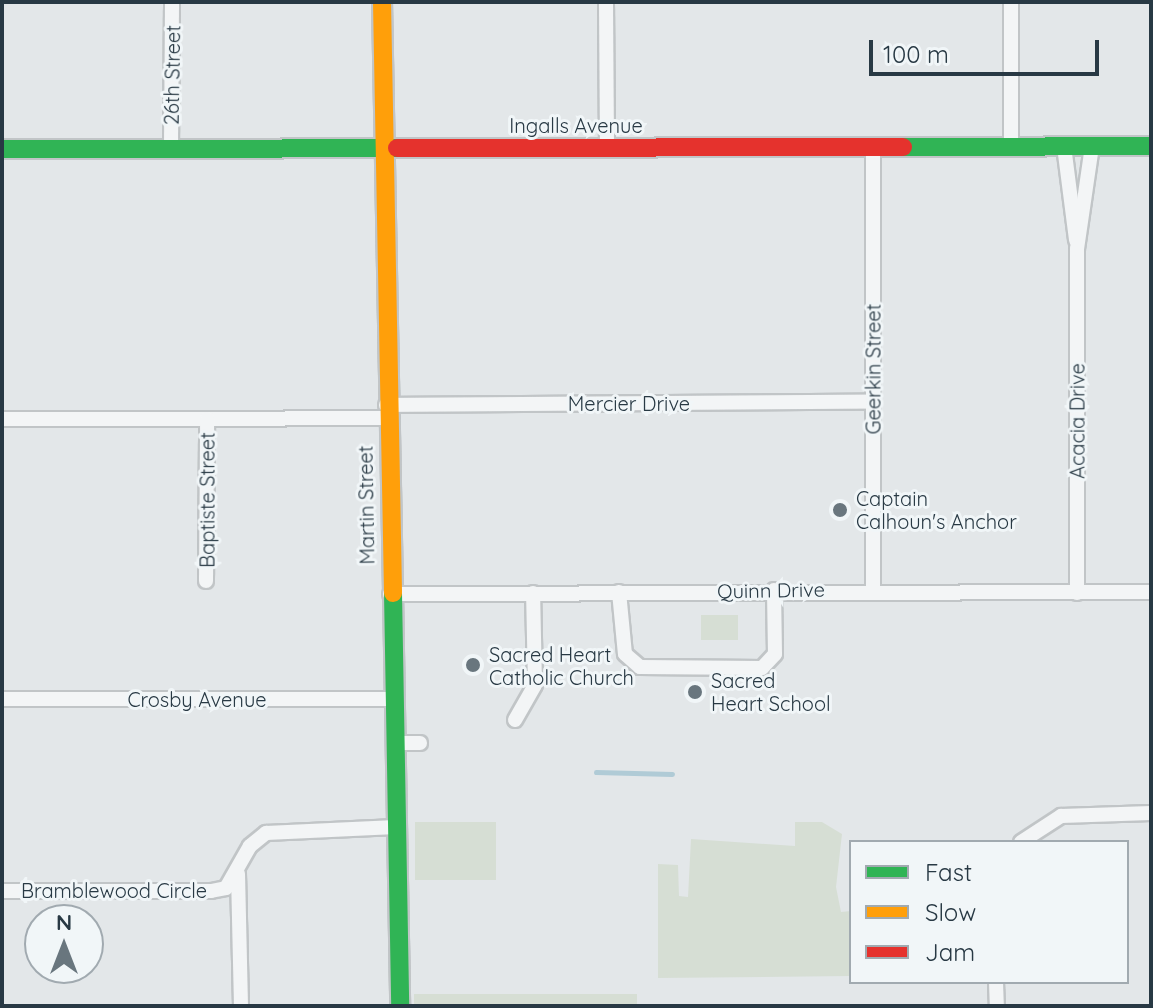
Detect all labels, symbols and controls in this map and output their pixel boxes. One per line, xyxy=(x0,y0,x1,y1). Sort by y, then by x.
scale bar xyxy=(873,24,1103,74)
street label: 26th Street xyxy=(159,25,185,125)
text: 100 m xyxy=(883,39,949,69)
street label: Ingalls Avenue xyxy=(509,113,643,137)
street label: Geerkin Street xyxy=(861,304,885,434)
street label: Acacia Drive xyxy=(1065,363,1089,479)
street label: Mercier Drive xyxy=(568,391,690,415)
street label: Baptiste Street xyxy=(195,432,219,568)
street label: Martin Street xyxy=(353,445,379,565)
place label: Captain Calhoun's Anchor xyxy=(856,486,1017,533)
marker: Captain Calhoun's Anchor xyxy=(831,501,849,519)
street label: Quinn Drive xyxy=(717,577,825,603)
place label: Sacred Heart Catholic Church xyxy=(489,642,634,689)
marker: Sacred Heart Catholic Church xyxy=(464,656,482,674)
place label: Sacred Heart School xyxy=(711,668,831,715)
marker: Sacred Heart School xyxy=(686,683,704,701)
street label: Crosby Avenue xyxy=(127,687,267,711)
legend xyxy=(849,840,1129,984)
text: Fast xyxy=(925,857,972,887)
street label: Bramblewood Circle xyxy=(21,878,207,902)
text: Slow xyxy=(925,897,976,927)
north arrow xyxy=(24,904,104,984)
text: N xyxy=(56,908,72,936)
text: Jam xyxy=(925,937,975,967)

